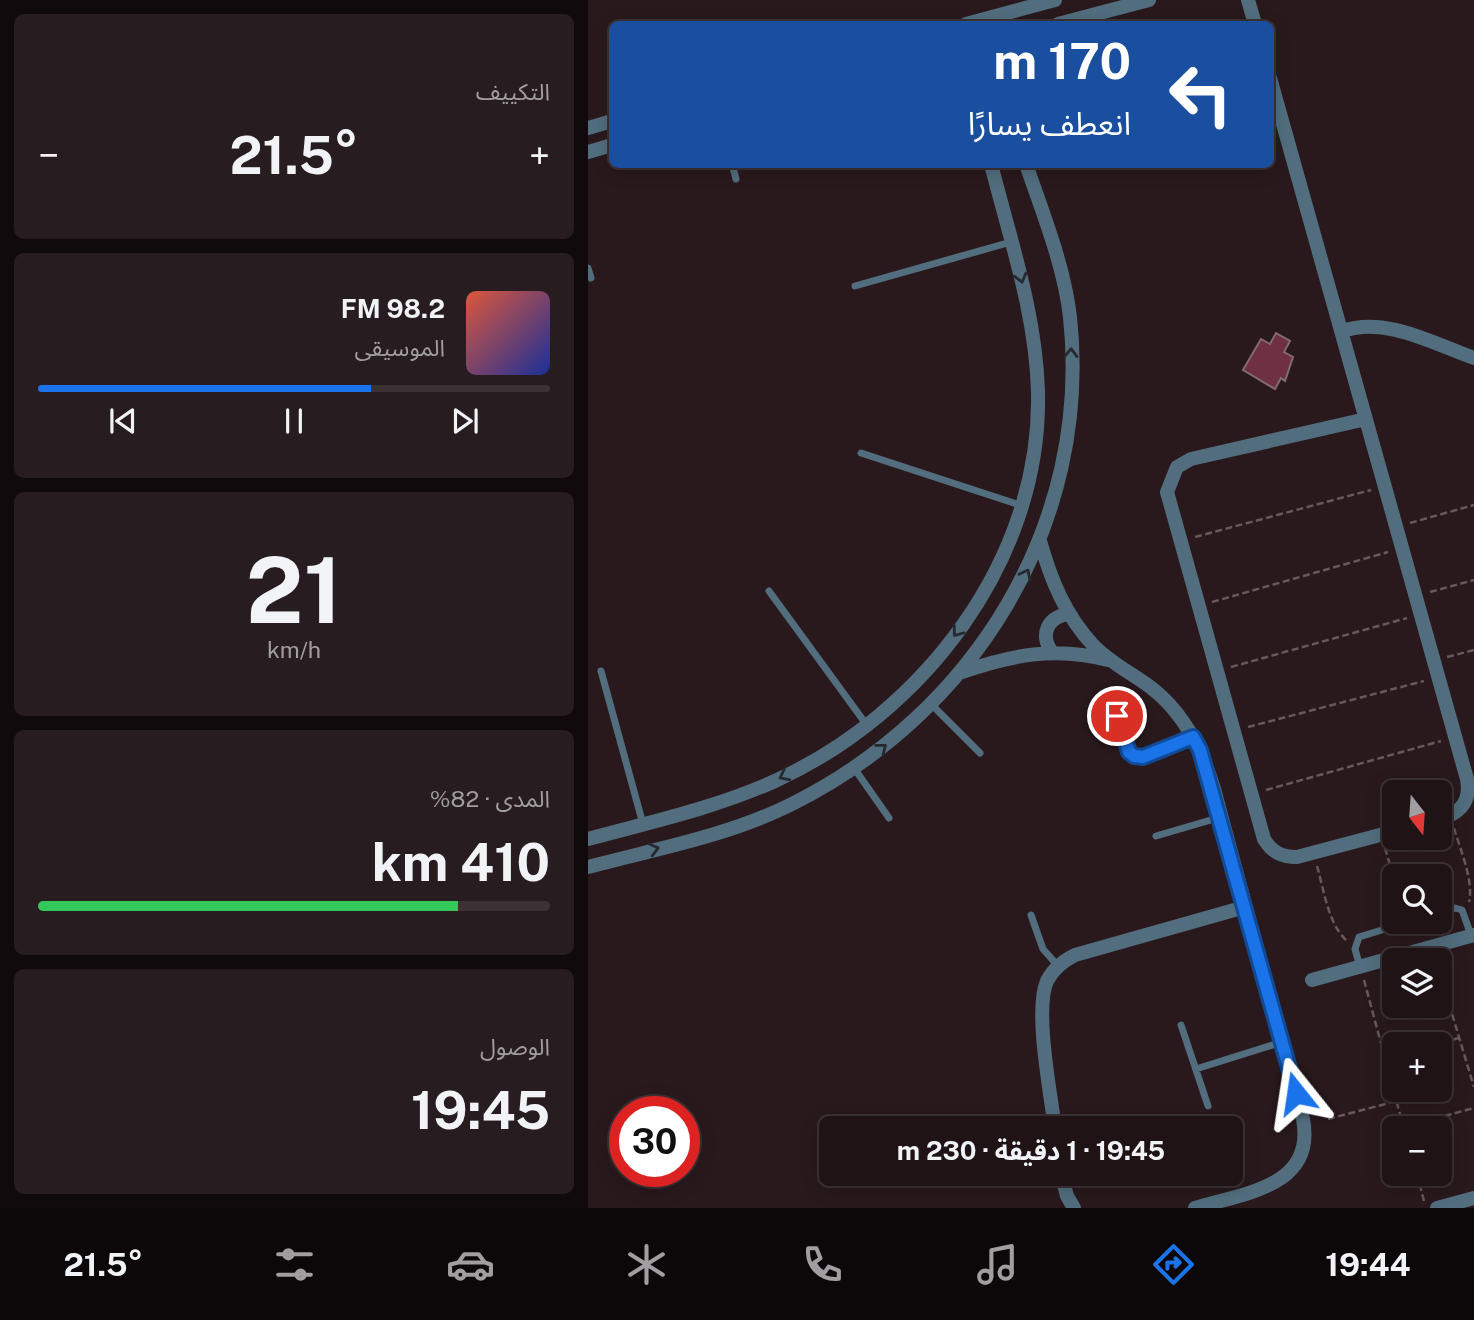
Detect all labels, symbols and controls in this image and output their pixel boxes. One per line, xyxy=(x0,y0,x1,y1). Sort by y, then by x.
text: 170 m xyxy=(993,32,1131,90)
icon: left xyxy=(1155,49,1246,140)
text: التكييف xyxy=(476,78,550,105)
text: انعطف يسارًا xyxy=(968,105,1131,142)
text: 21.5° xyxy=(229,125,359,186)
text: − xyxy=(38,133,59,178)
text: + xyxy=(529,133,550,178)
one-way arrow xyxy=(1012,272,1027,284)
text: 98.2 FM xyxy=(341,293,445,324)
text: الموسيقى xyxy=(354,334,445,361)
one-way arrow xyxy=(1064,348,1079,359)
icon: previous xyxy=(104,402,142,440)
icon: pause xyxy=(275,402,313,440)
icon: next xyxy=(446,402,484,440)
text: 21 xyxy=(246,537,342,643)
one-way arrow xyxy=(1017,569,1031,581)
one-way arrow xyxy=(952,624,965,637)
text: km/h xyxy=(267,636,321,663)
pin xyxy=(1087,686,1147,746)
icon: arrive xyxy=(1098,697,1136,735)
one-way arrow xyxy=(874,743,887,756)
one-way arrow xyxy=(779,768,791,782)
north arrow xyxy=(1382,780,1452,850)
map controls xyxy=(1382,780,1452,1186)
text: المدى · 82% xyxy=(430,785,550,812)
text: 410 km xyxy=(372,832,550,893)
one-way arrow xyxy=(648,843,660,858)
button: search xyxy=(1382,864,1452,934)
button: layers xyxy=(1382,948,1452,1018)
button: + xyxy=(1382,1032,1452,1102)
text: الوصول xyxy=(480,1033,550,1060)
position arrow xyxy=(1259,1056,1333,1130)
text: 19:45 xyxy=(411,1080,550,1141)
speed limit sign: 30 xyxy=(609,1096,700,1187)
button: − xyxy=(1382,1116,1452,1186)
text: 19:45 · 1 دقيقة · 230 m xyxy=(897,1135,1165,1166)
icon: filters xyxy=(270,1240,319,1289)
icon: car xyxy=(446,1240,495,1289)
icon: climate xyxy=(622,1240,671,1289)
icon: phone xyxy=(798,1240,847,1289)
icon: music xyxy=(973,1240,1022,1289)
icon: directions xyxy=(1149,1240,1198,1289)
text: 21.5° xyxy=(63,1246,143,1283)
text: 19:44 xyxy=(1325,1246,1411,1283)

